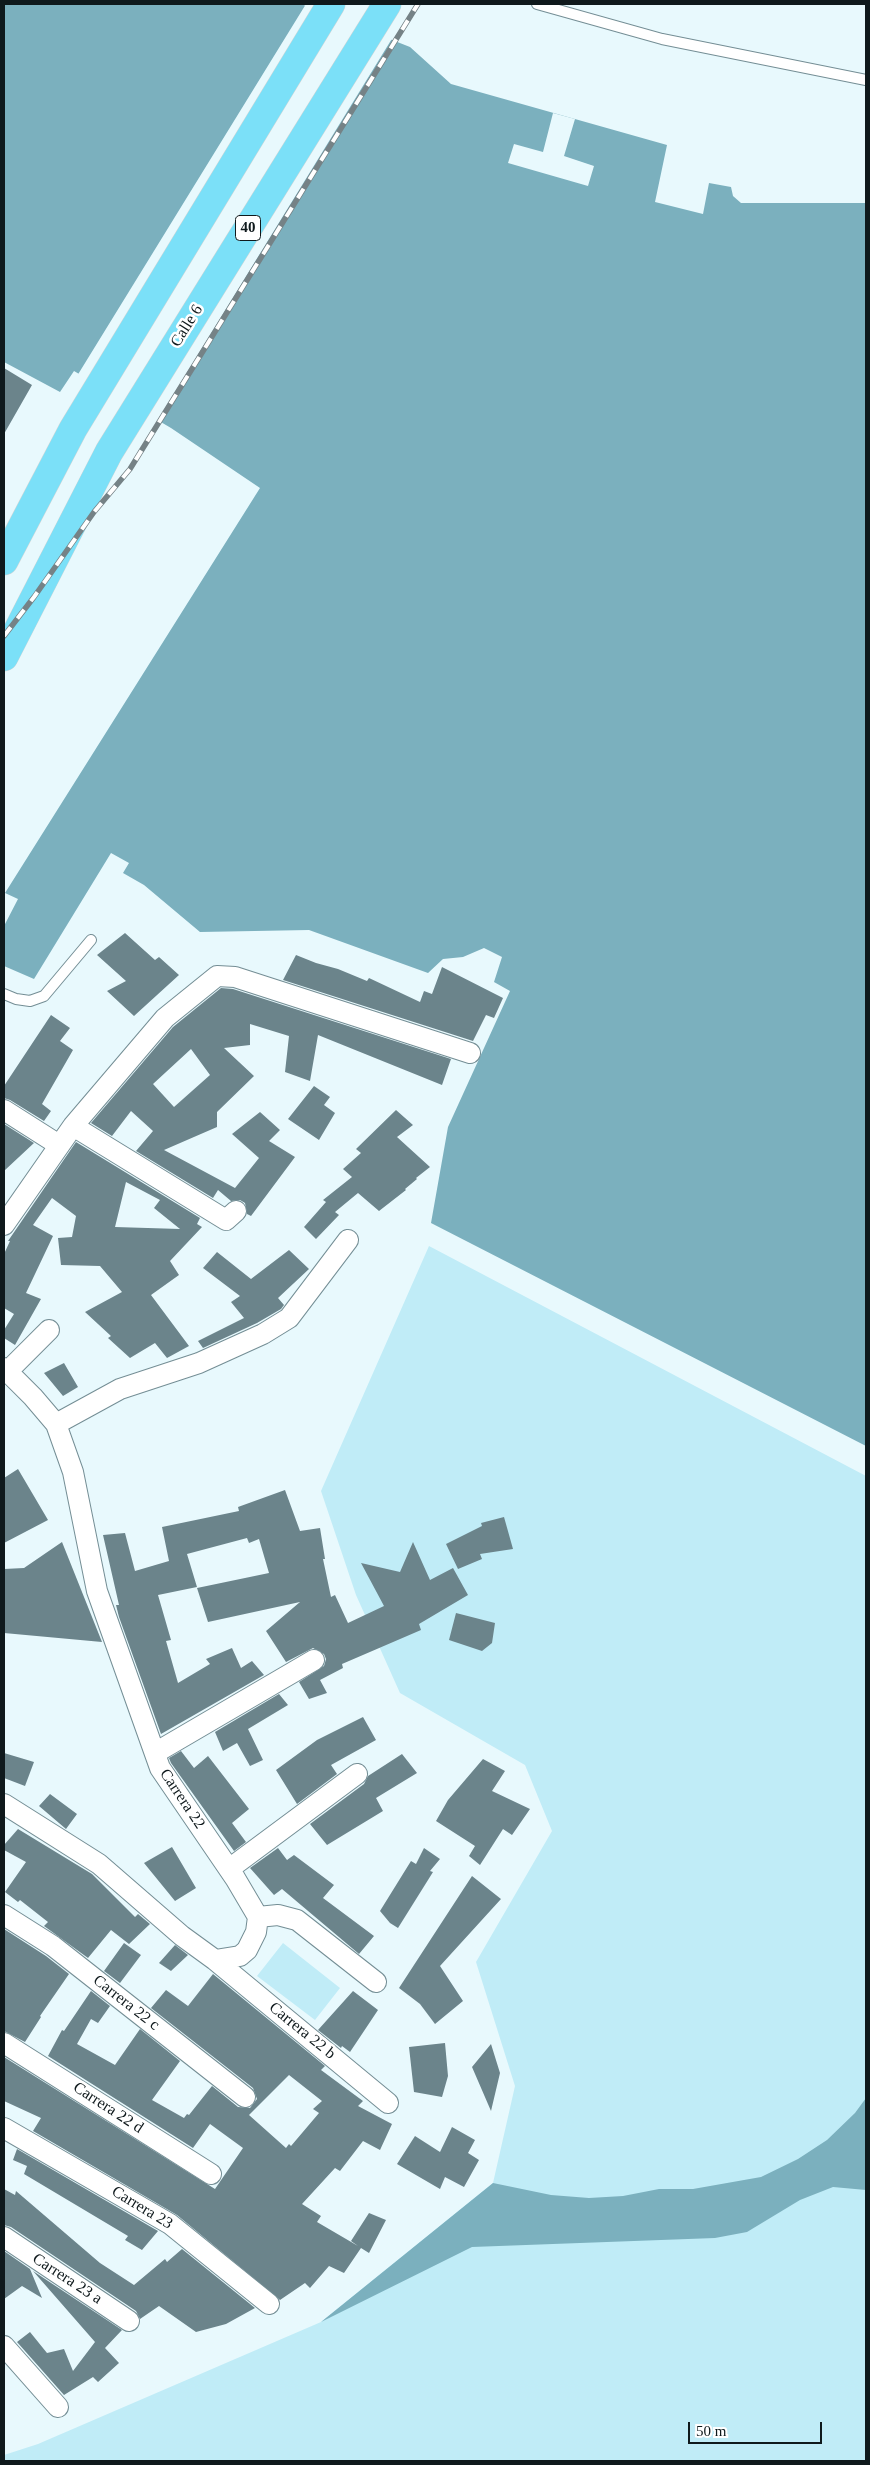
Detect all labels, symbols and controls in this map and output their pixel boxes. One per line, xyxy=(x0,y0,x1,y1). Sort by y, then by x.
road number: 40 xyxy=(236,216,260,240)
street label: Calle 6 xyxy=(167,302,207,350)
street label: Carrera 22 xyxy=(155,1765,209,1833)
street label: Carrera 22 c xyxy=(89,1971,163,2035)
street label: Carrera 22 b xyxy=(265,1998,339,2064)
street label: Carrera 22 d xyxy=(69,2078,147,2138)
street label: Carrera 23 xyxy=(108,2182,176,2234)
street label: Carrera 23 a xyxy=(29,2249,105,2309)
scale bar xyxy=(690,2412,824,2444)
text: 50 m xyxy=(696,2423,726,2439)

